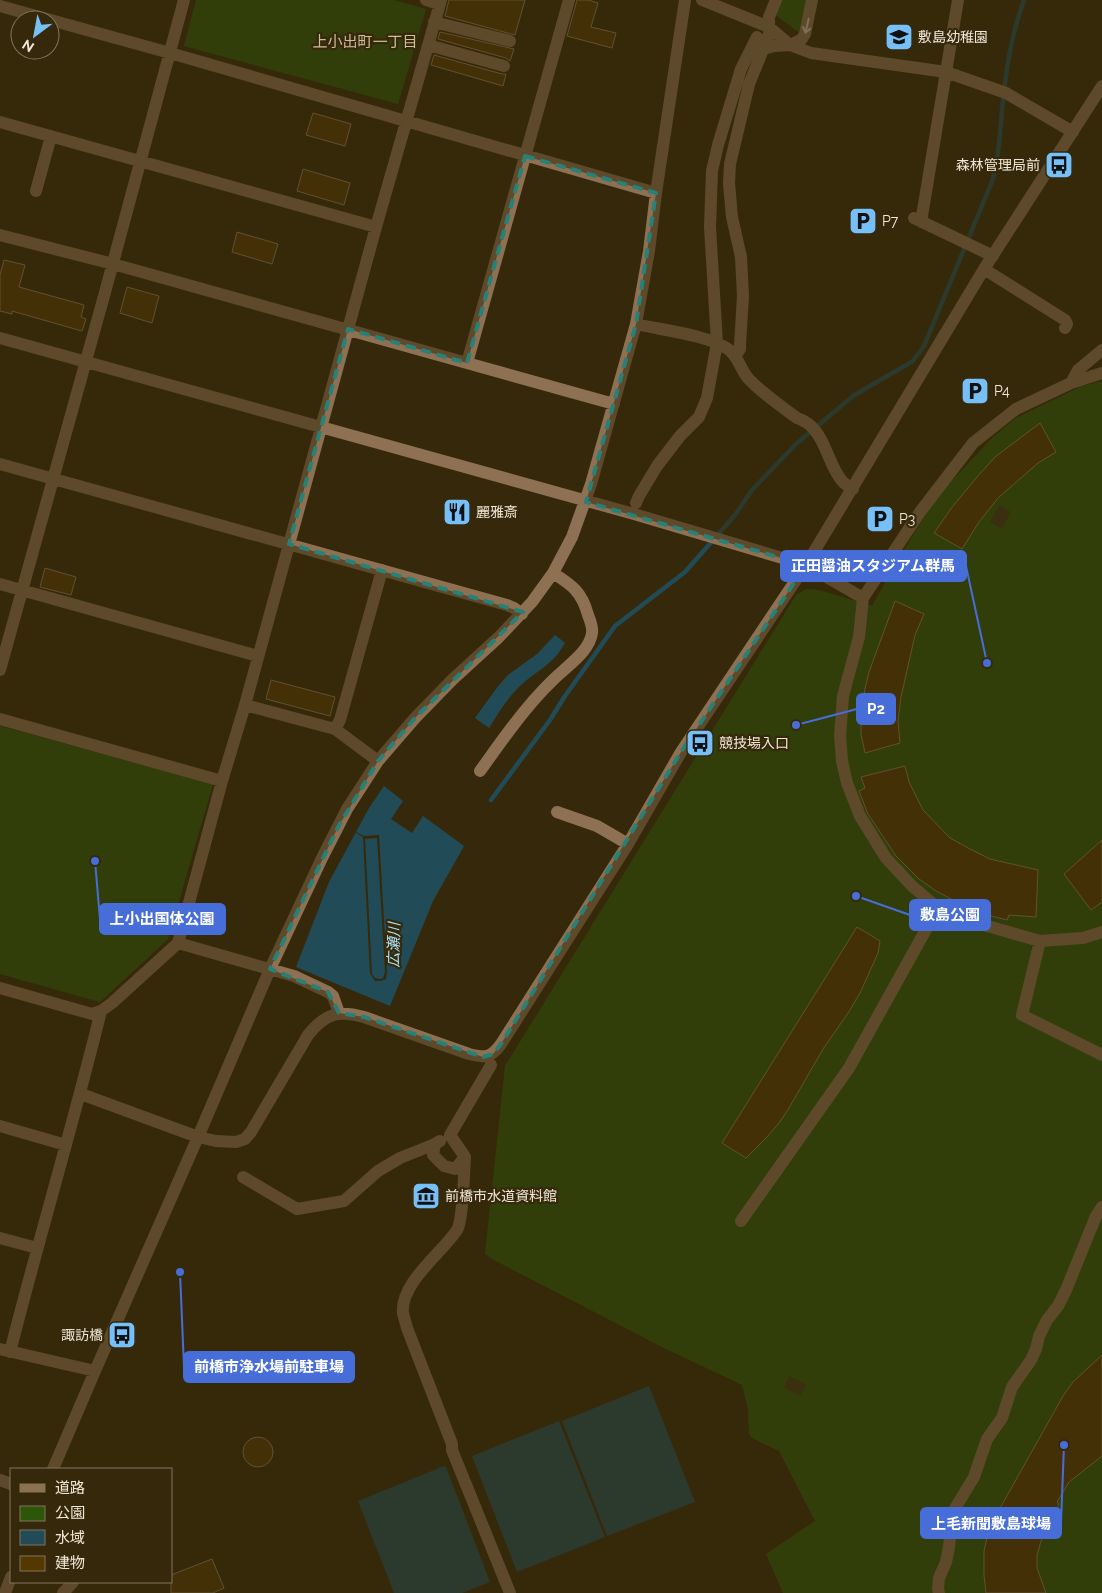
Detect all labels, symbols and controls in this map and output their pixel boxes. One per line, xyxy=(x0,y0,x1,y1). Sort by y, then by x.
north arrow xyxy=(10,10,60,60)
one-way arrow xyxy=(801,18,811,34)
school or university icon: 敷島幼稚園 xyxy=(884,22,914,52)
place label: 敷島幼稚園 xyxy=(918,29,988,45)
district label: 上小出町一丁目 xyxy=(312,33,418,51)
text: N xyxy=(19,36,37,56)
bus stop icon: 森林管理局前 xyxy=(1044,150,1074,180)
place label: 森林管理局前 xyxy=(956,157,1040,173)
parking icon: P7 xyxy=(848,206,878,236)
place label: P7 xyxy=(882,213,899,229)
parking icon: P4 xyxy=(960,376,990,406)
place label: P4 xyxy=(994,383,1010,399)
restaurant icon: 麗雅斎 xyxy=(442,497,472,527)
place label: 麗雅斎 xyxy=(476,504,518,520)
parking icon: P3 xyxy=(865,504,895,534)
place label: P3 xyxy=(899,511,915,527)
callout: 正田醤油スタジアム群馬 xyxy=(781,551,966,581)
text: 正田醤油スタジアム群馬 xyxy=(791,557,955,575)
callout: P2 xyxy=(857,694,895,724)
text: P2 xyxy=(867,700,885,718)
bus stop icon: 競技場入口 xyxy=(685,728,715,758)
place label: 競技場入口 xyxy=(719,735,789,751)
callout: 敷島公園 xyxy=(910,900,990,930)
callout: 上小出国体公園 xyxy=(100,904,225,934)
text: 敷島公園 xyxy=(920,906,980,924)
text: 上小出国体公園 xyxy=(109,910,215,928)
water label: 広瀬川 xyxy=(385,920,403,968)
museum icon: 前橋市水道資料館 xyxy=(411,1181,441,1211)
place label: 前橋市水道資料館 xyxy=(445,1188,557,1204)
bus stop icon: 諏訪橋 xyxy=(107,1320,137,1350)
place label: 諏訪橋 xyxy=(61,1327,103,1343)
callout: 前橋市浄水場前駐車場 xyxy=(184,1352,354,1382)
text: 前橋市浄水場前駐車場 xyxy=(194,1358,344,1376)
legend xyxy=(10,1468,172,1583)
text: 道路 xyxy=(55,1479,85,1497)
text: 公園 xyxy=(55,1504,85,1522)
callout: 上毛新聞敷島球場 xyxy=(921,1508,1061,1538)
text: 上毛新聞敷島球場 xyxy=(931,1515,1051,1533)
text: 水域 xyxy=(55,1529,85,1547)
text: 建物 xyxy=(55,1554,85,1572)

